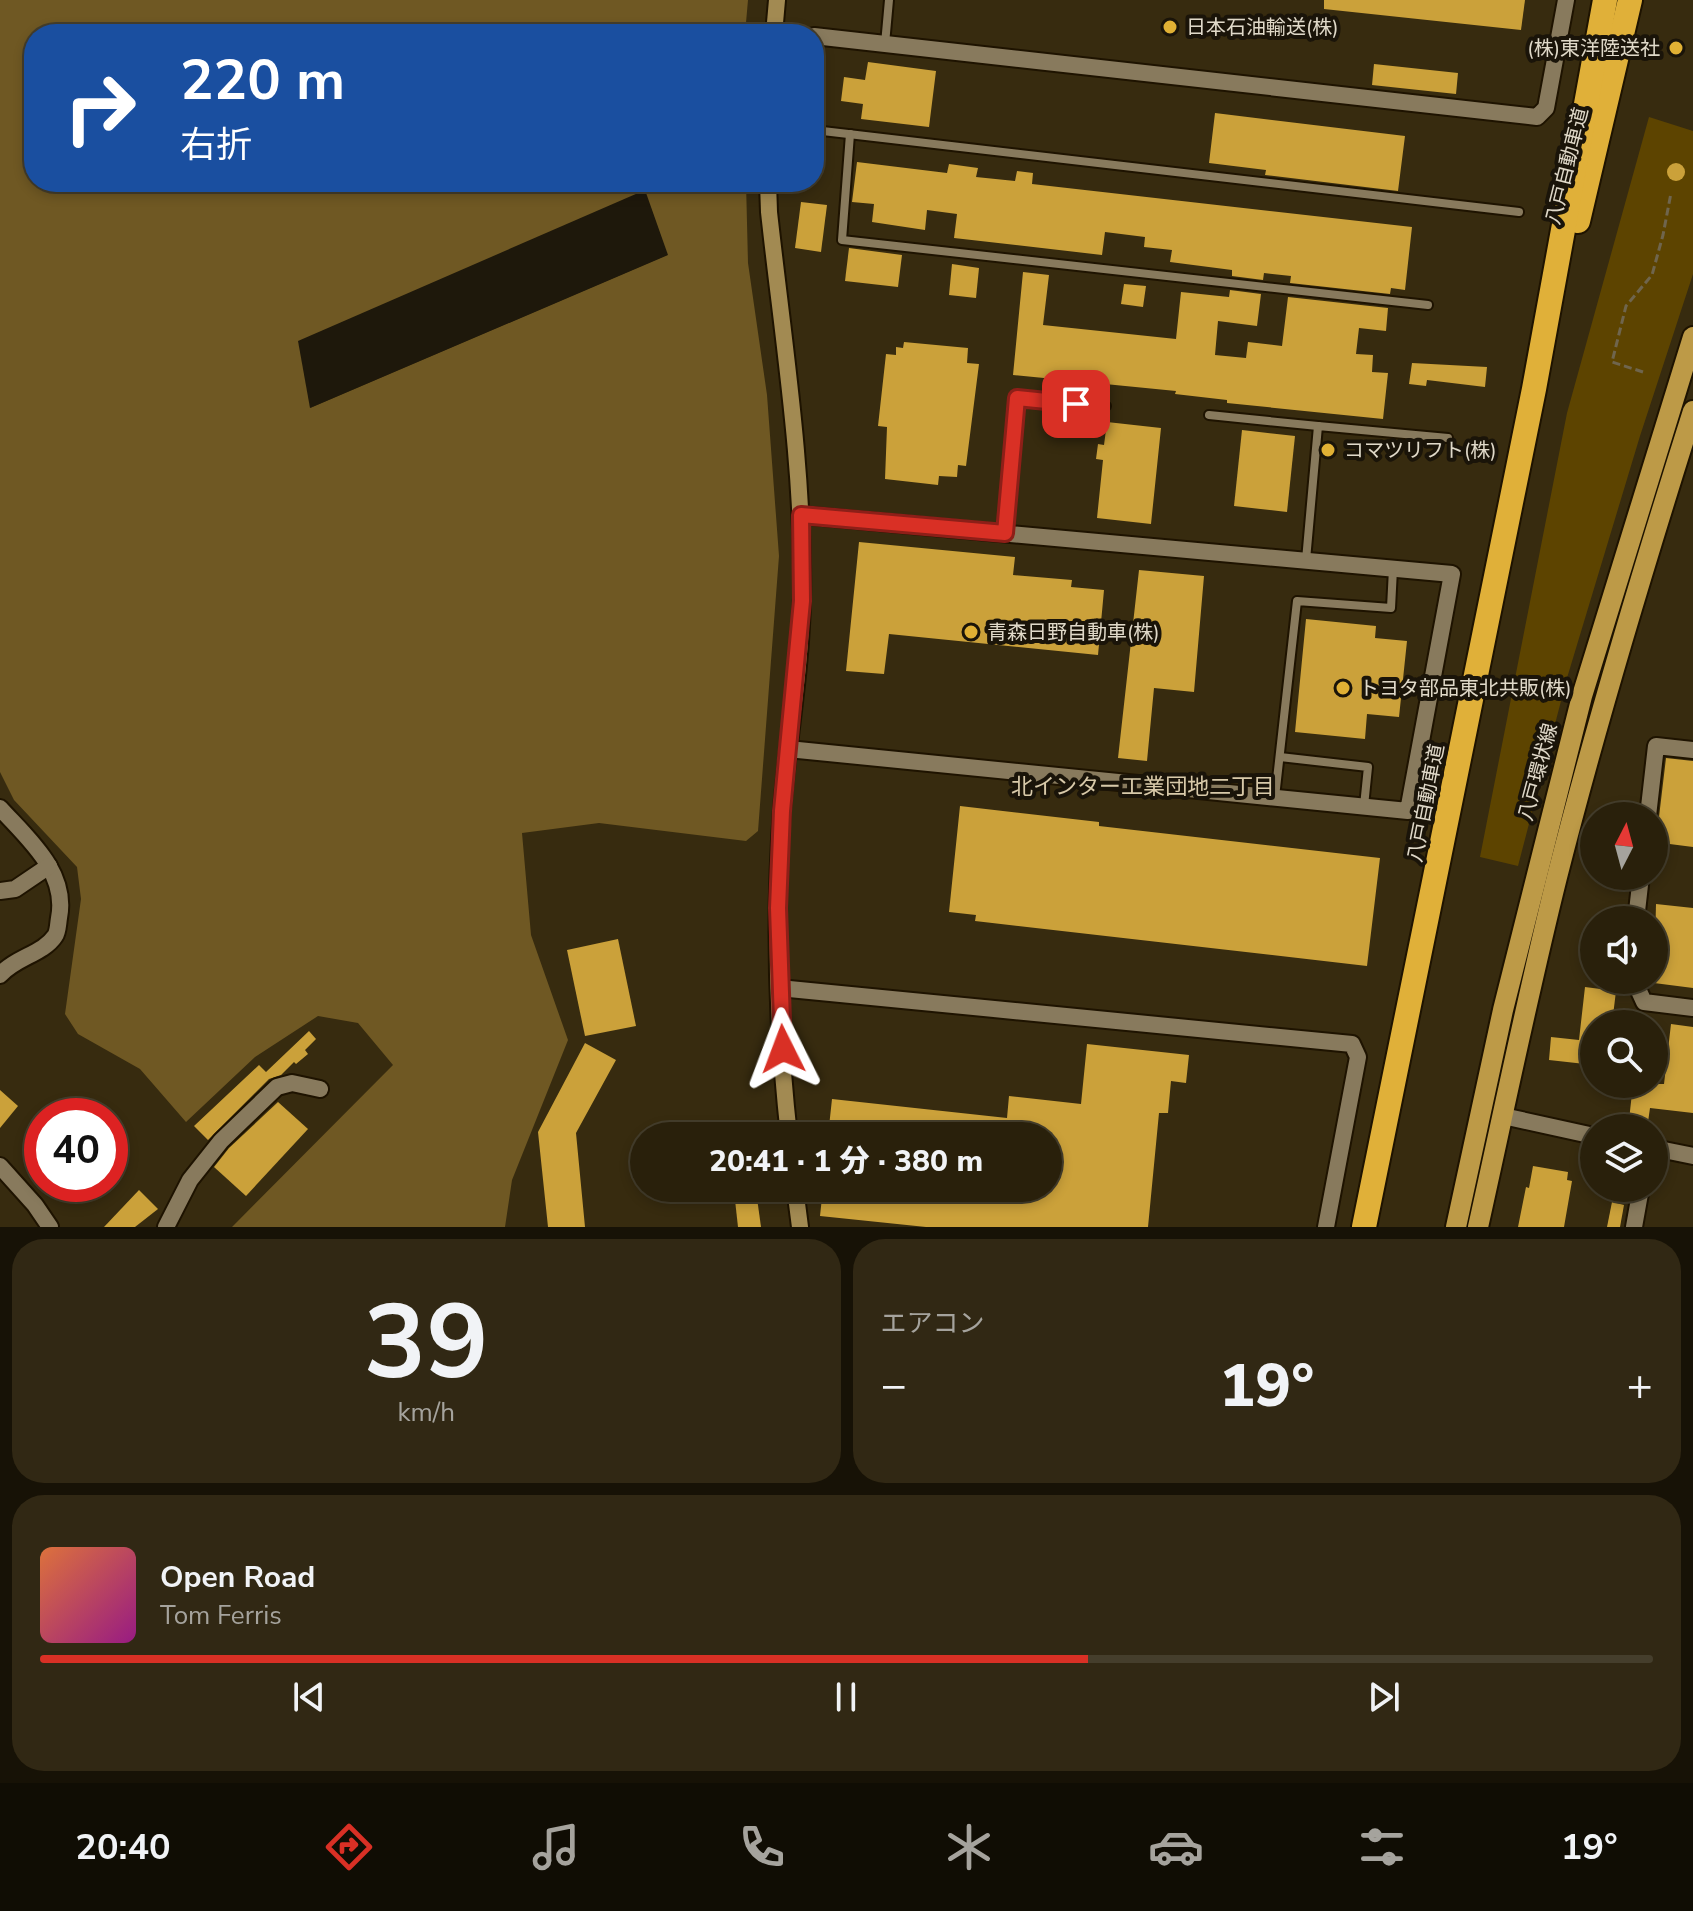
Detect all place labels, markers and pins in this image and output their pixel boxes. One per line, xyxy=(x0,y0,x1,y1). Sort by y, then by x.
place label: 日本石油輸送(株) xyxy=(1186,14,1339,41)
marker: 日本石油輸送(株) xyxy=(1161,18,1179,36)
place label: (株)東洋陸送社 xyxy=(1527,35,1660,62)
marker: (株)東洋陸送社 xyxy=(1667,39,1685,57)
pin xyxy=(1042,370,1110,438)
place label: コマツリフト(株) xyxy=(1344,437,1497,464)
marker: コマツリフト(株) xyxy=(1319,441,1337,459)
place label: 青森日野自動車(株) xyxy=(987,619,1160,646)
marker: 青森日野自動車(株) xyxy=(962,623,980,641)
place label: トヨタ部品東北共販(株) xyxy=(1359,675,1572,702)
marker: トヨタ部品東北共販(株) xyxy=(1334,679,1352,697)

